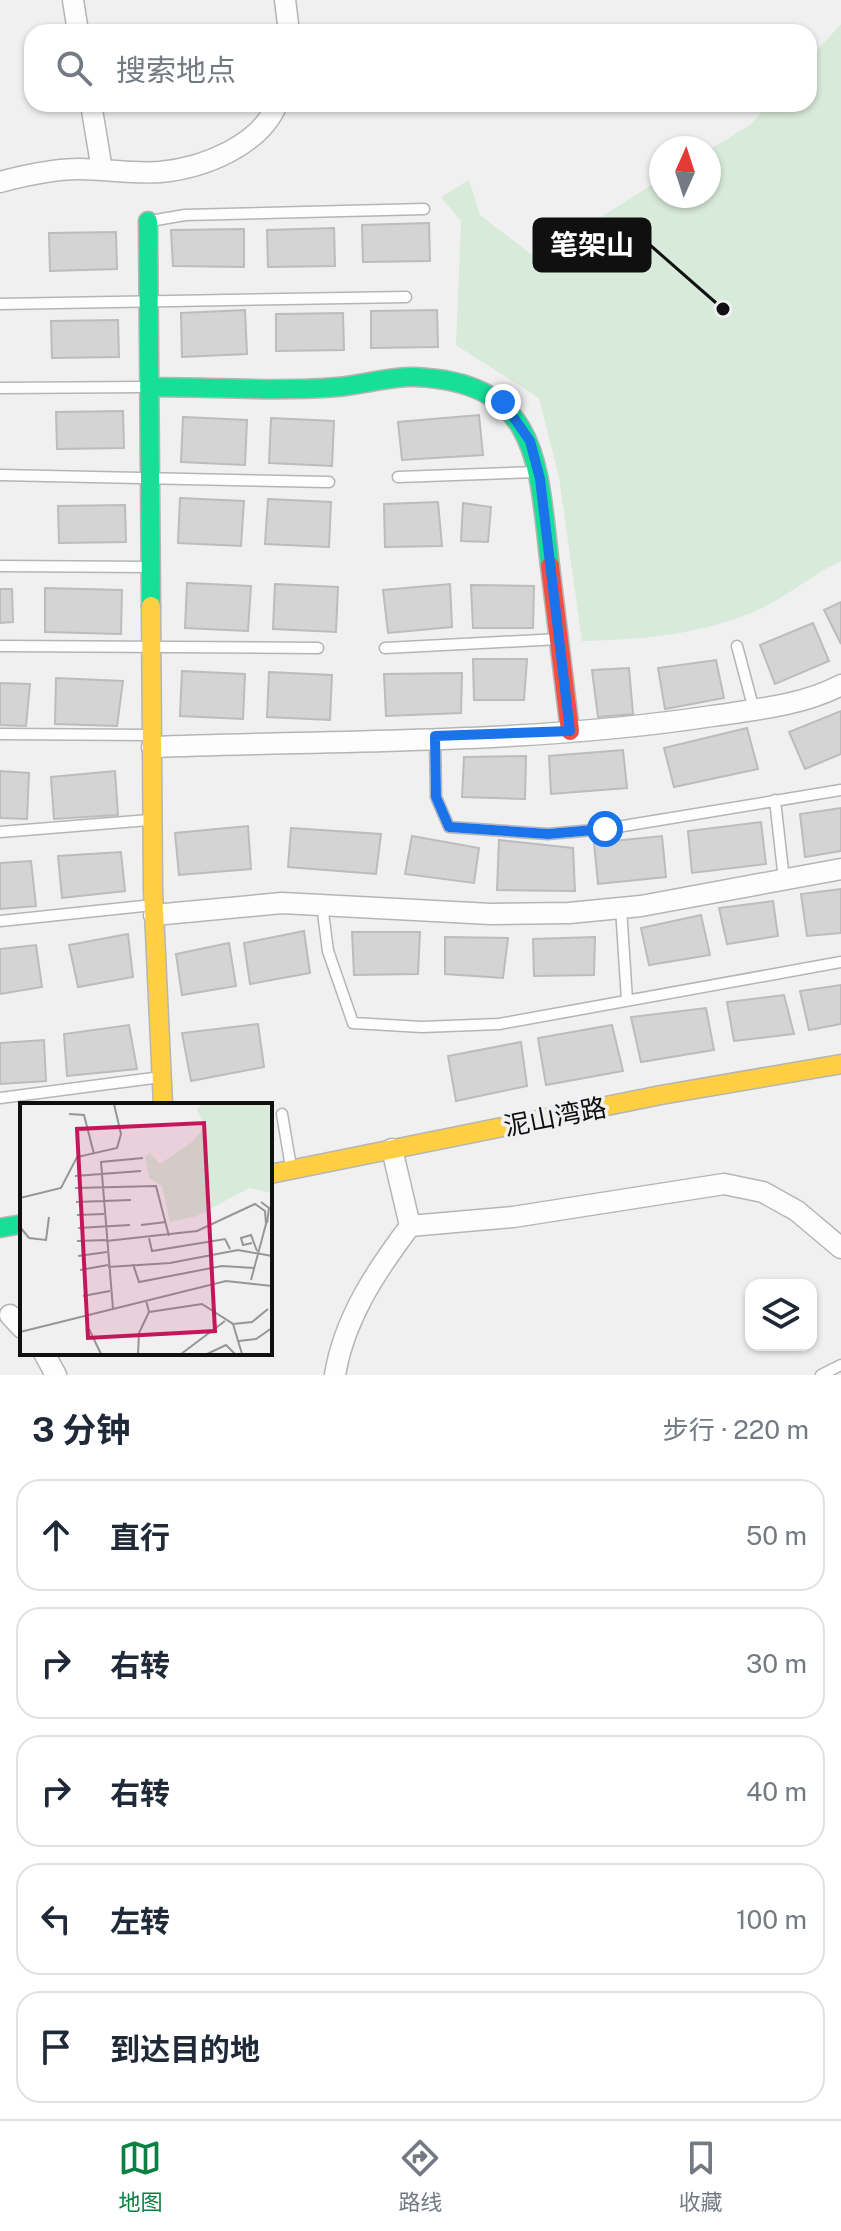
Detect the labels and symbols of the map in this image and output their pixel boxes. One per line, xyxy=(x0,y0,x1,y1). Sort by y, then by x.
north arrow xyxy=(649,136,721,208)
callout: 笔架山 xyxy=(534,219,650,271)
text: 笔架山 xyxy=(550,228,634,261)
route end xyxy=(485,384,521,420)
route start xyxy=(587,811,623,847)
street label: 泥山湾路 xyxy=(501,1091,609,1142)
inset map xyxy=(20,1103,272,1355)

